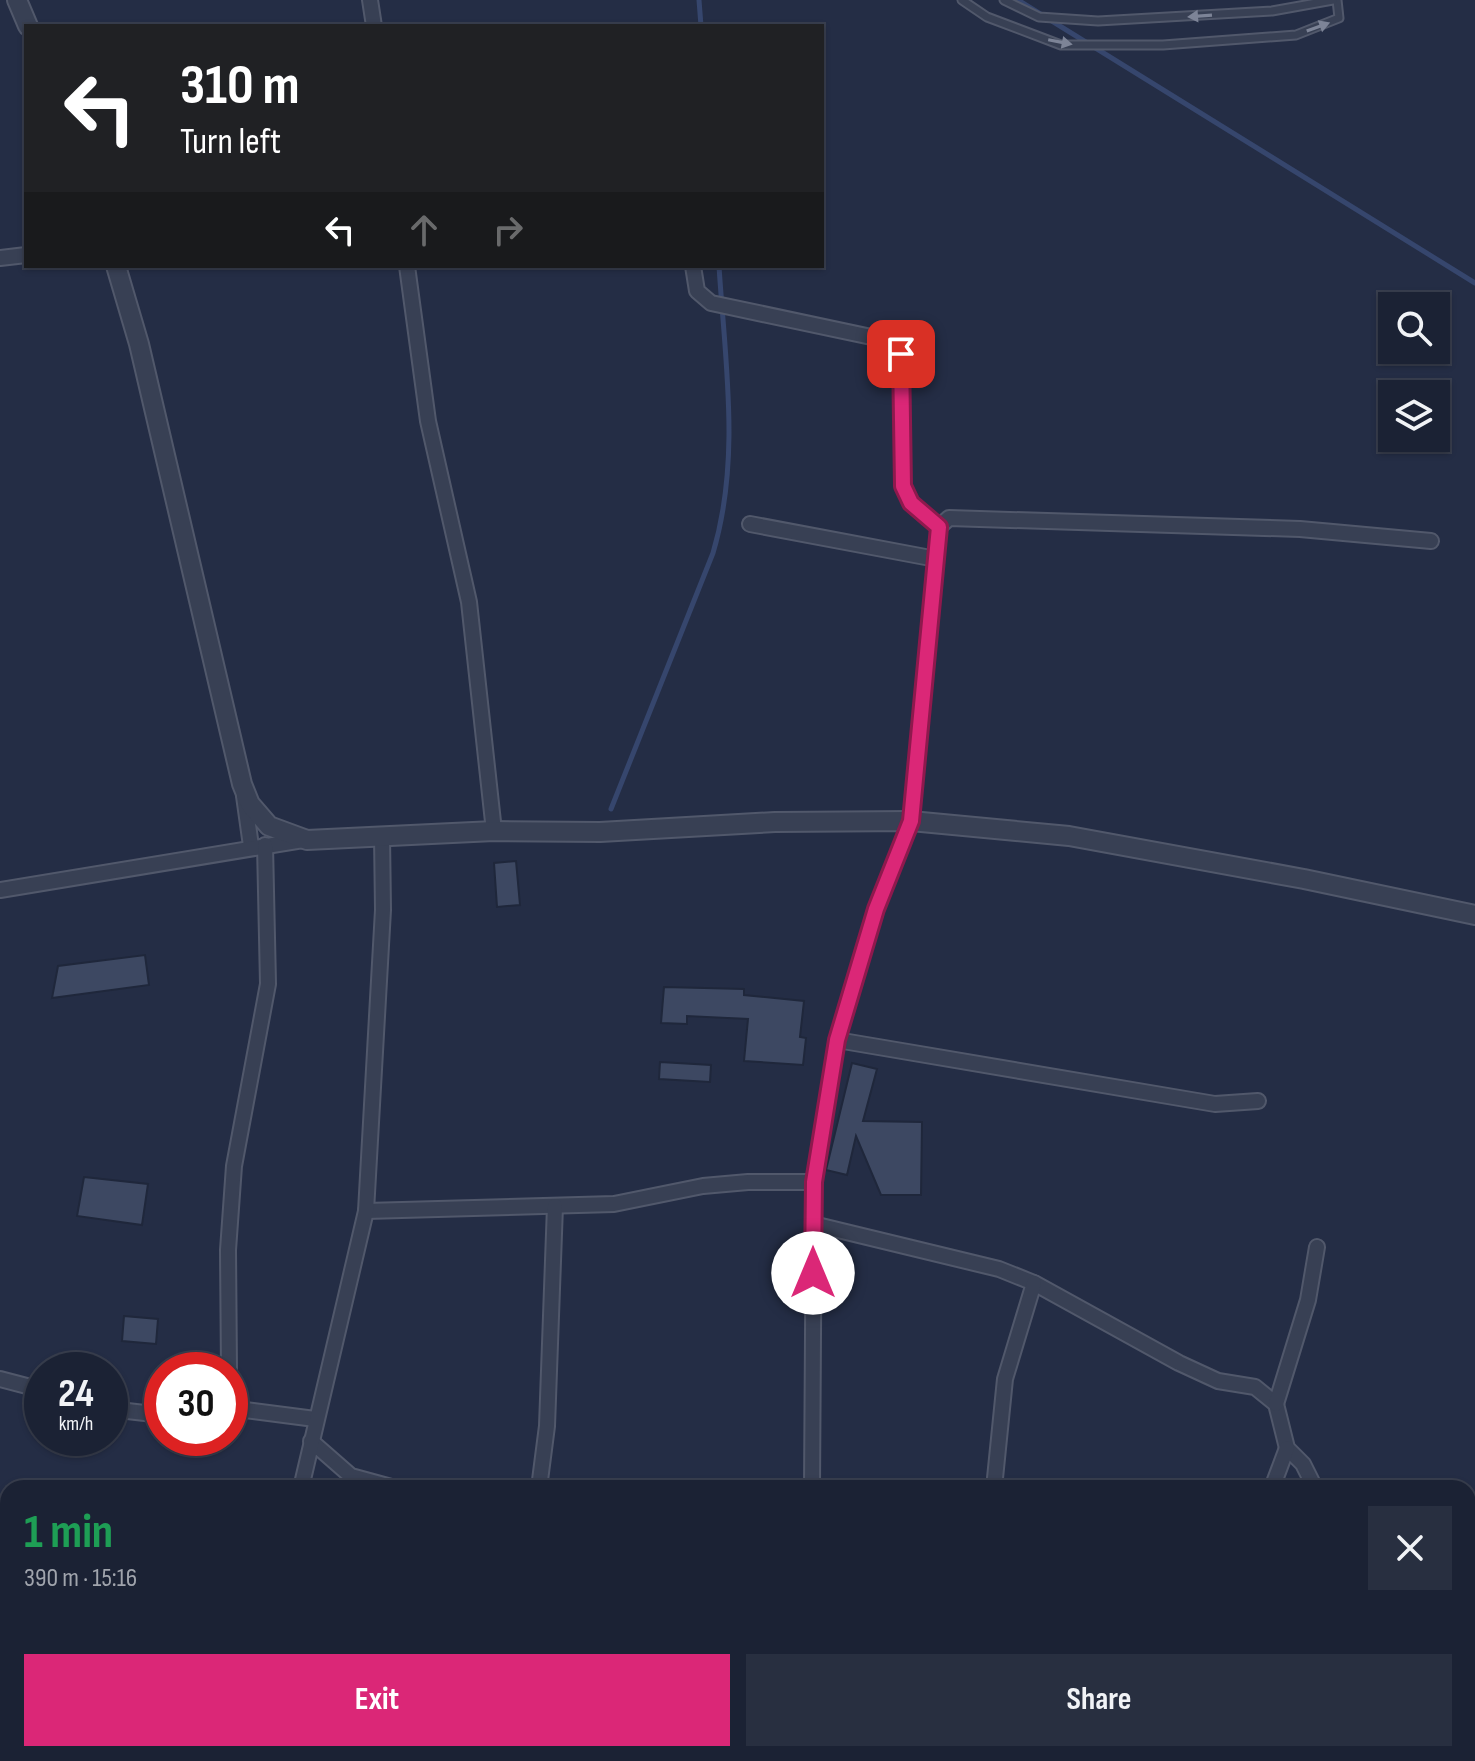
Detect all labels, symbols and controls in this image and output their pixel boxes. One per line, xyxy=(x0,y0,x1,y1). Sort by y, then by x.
one-way arrow xyxy=(1187,10,1212,23)
one-way arrow xyxy=(1306,20,1330,33)
one-way arrow xyxy=(1048,36,1073,49)
text: 310 m xyxy=(180,53,300,120)
icon: left xyxy=(48,56,152,160)
text: Turn left xyxy=(180,121,281,164)
icon: left xyxy=(318,208,362,252)
icon: ahead xyxy=(402,208,446,252)
icon: right xyxy=(486,208,530,252)
map controls xyxy=(1378,292,1450,452)
button: search xyxy=(1378,292,1450,364)
pin xyxy=(867,320,935,388)
icon: arrive xyxy=(879,332,923,376)
button: layers xyxy=(1378,380,1450,452)
position arrow xyxy=(771,1231,855,1315)
speed limit sign: 30 xyxy=(144,1352,248,1456)
text: 24 xyxy=(58,1370,94,1418)
text: km/h xyxy=(59,1412,93,1436)
text: 1 min xyxy=(24,1504,113,1561)
button: close xyxy=(1368,1506,1452,1590)
text: 390 m · 15:16 xyxy=(24,1563,137,1594)
button: Exit xyxy=(24,1654,730,1746)
button: Share xyxy=(746,1654,1452,1746)

